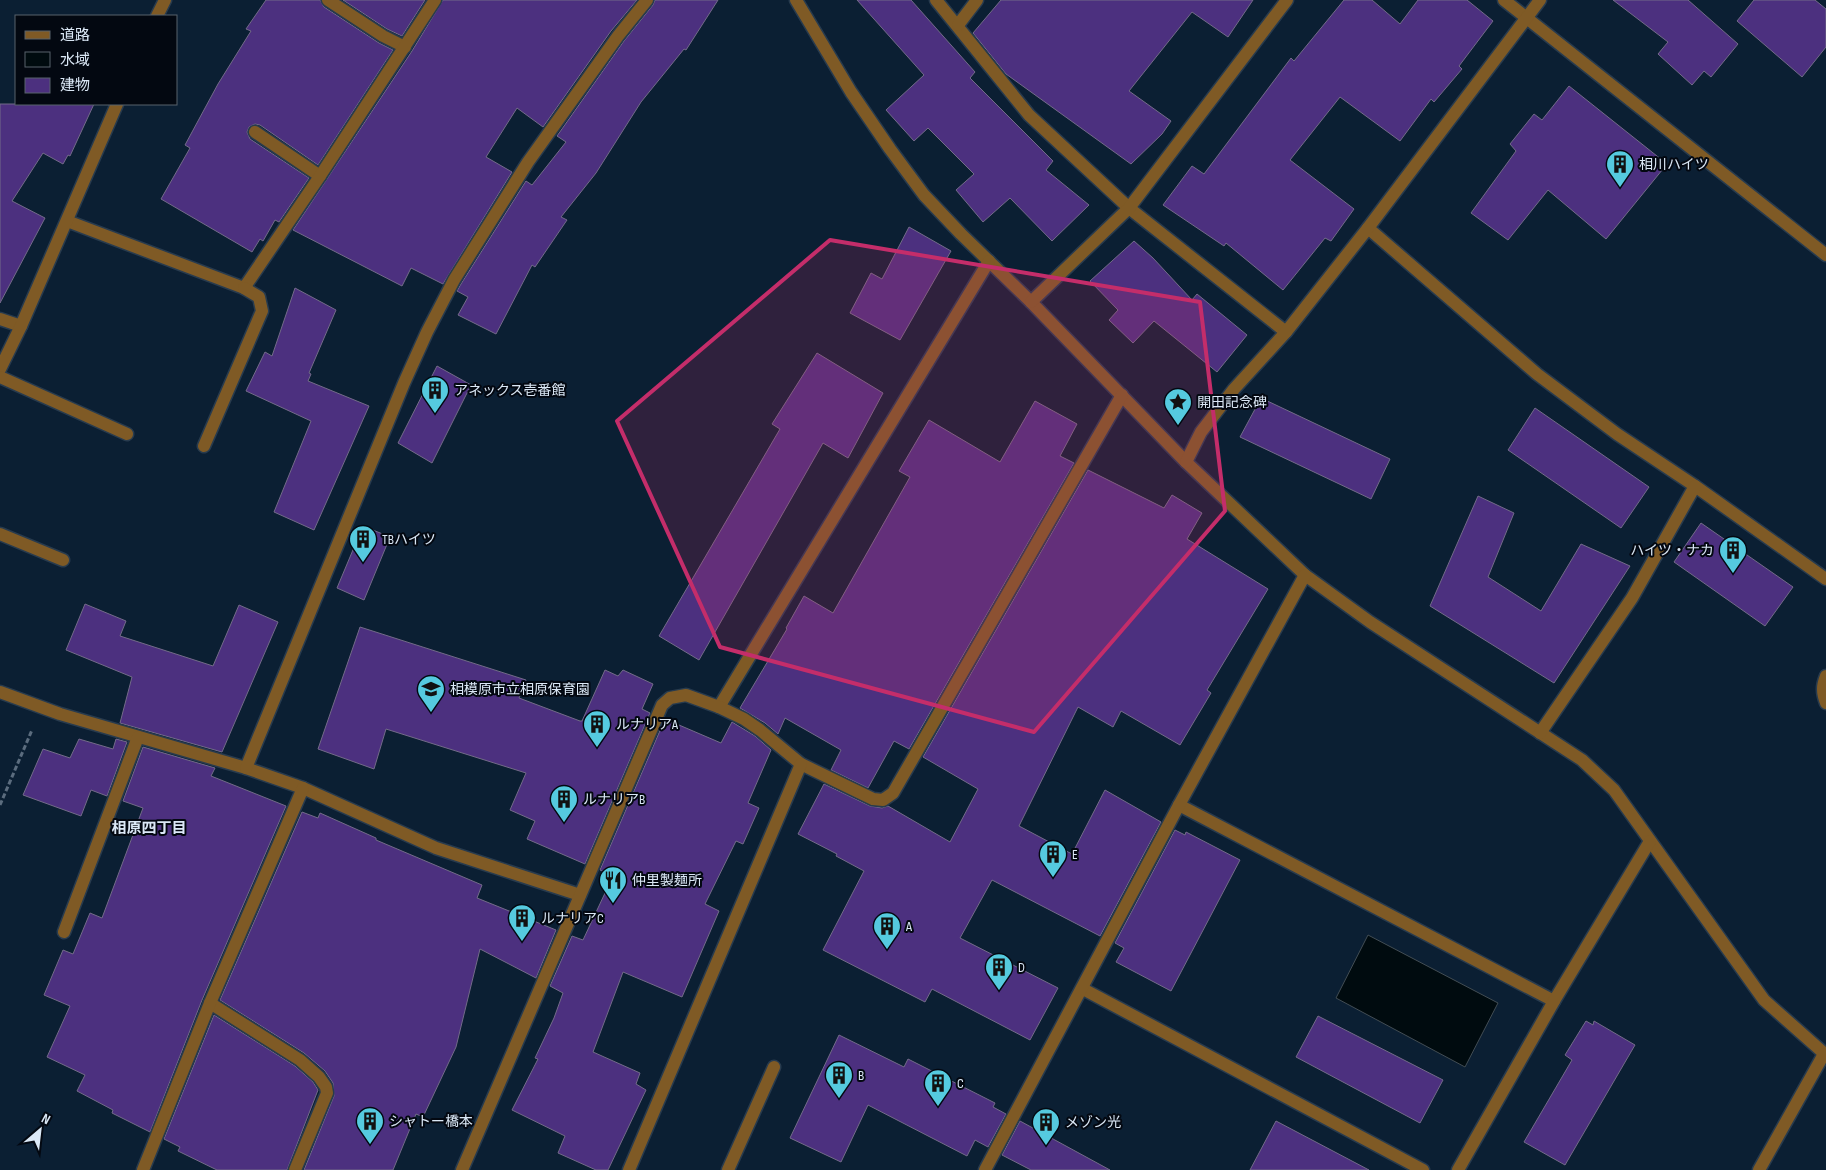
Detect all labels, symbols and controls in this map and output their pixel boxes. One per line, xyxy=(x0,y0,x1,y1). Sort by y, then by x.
legend xyxy=(15,15,178,105)
text: 道路 xyxy=(60,26,90,45)
text: 水域 xyxy=(60,51,90,70)
text: 建物 xyxy=(60,76,90,95)
building icon: 相川ハイツ xyxy=(1605,149,1635,188)
place label: 相川ハイツ xyxy=(1639,156,1709,173)
building icon: アネックス壱番館 xyxy=(420,375,450,414)
place label: アネックス壱番館 xyxy=(454,382,566,399)
place icon: 開田記念碑 xyxy=(1163,387,1193,426)
place label: 開田記念碑 xyxy=(1197,394,1267,411)
building icon: TBハイツ xyxy=(348,524,378,563)
place label: TBハイツ xyxy=(382,531,436,548)
building icon: ハイツ・ナカ xyxy=(1718,535,1748,574)
place label: ハイツ・ナカ xyxy=(1630,542,1714,559)
school or university icon: 相模原市立相原保育園 xyxy=(416,674,446,713)
place label: 相模原市立相原保育園 xyxy=(450,681,590,698)
building icon: ルナリアA xyxy=(582,709,612,748)
place label: ルナリアA xyxy=(616,716,679,733)
building icon: ルナリアB xyxy=(549,784,579,823)
place label: ルナリアB xyxy=(583,791,645,808)
district label: 相原四丁目 xyxy=(111,819,187,838)
building icon: E xyxy=(1038,839,1068,878)
place label: E xyxy=(1072,846,1078,863)
restaurant icon: 仲里製麺所 xyxy=(598,865,628,904)
place label: 仲里製麺所 xyxy=(632,872,702,889)
building icon: ルナリアC xyxy=(507,903,537,942)
place label: ルナリアC xyxy=(541,910,604,927)
building icon: A xyxy=(872,911,902,950)
place label: A xyxy=(905,918,913,935)
building icon: D xyxy=(984,952,1014,991)
place label: D xyxy=(1018,959,1025,976)
building icon: B xyxy=(824,1060,854,1099)
place label: B xyxy=(858,1067,864,1084)
building icon: C xyxy=(923,1068,953,1107)
place label: C xyxy=(957,1075,964,1092)
north arrow xyxy=(15,1105,65,1155)
building icon: シャトー橋本 xyxy=(355,1106,385,1145)
building icon: メゾン光 xyxy=(1031,1107,1061,1146)
text: N xyxy=(39,1110,53,1128)
place label: シャトー橋本 xyxy=(389,1113,473,1130)
place label: メゾン光 xyxy=(1065,1114,1121,1131)

